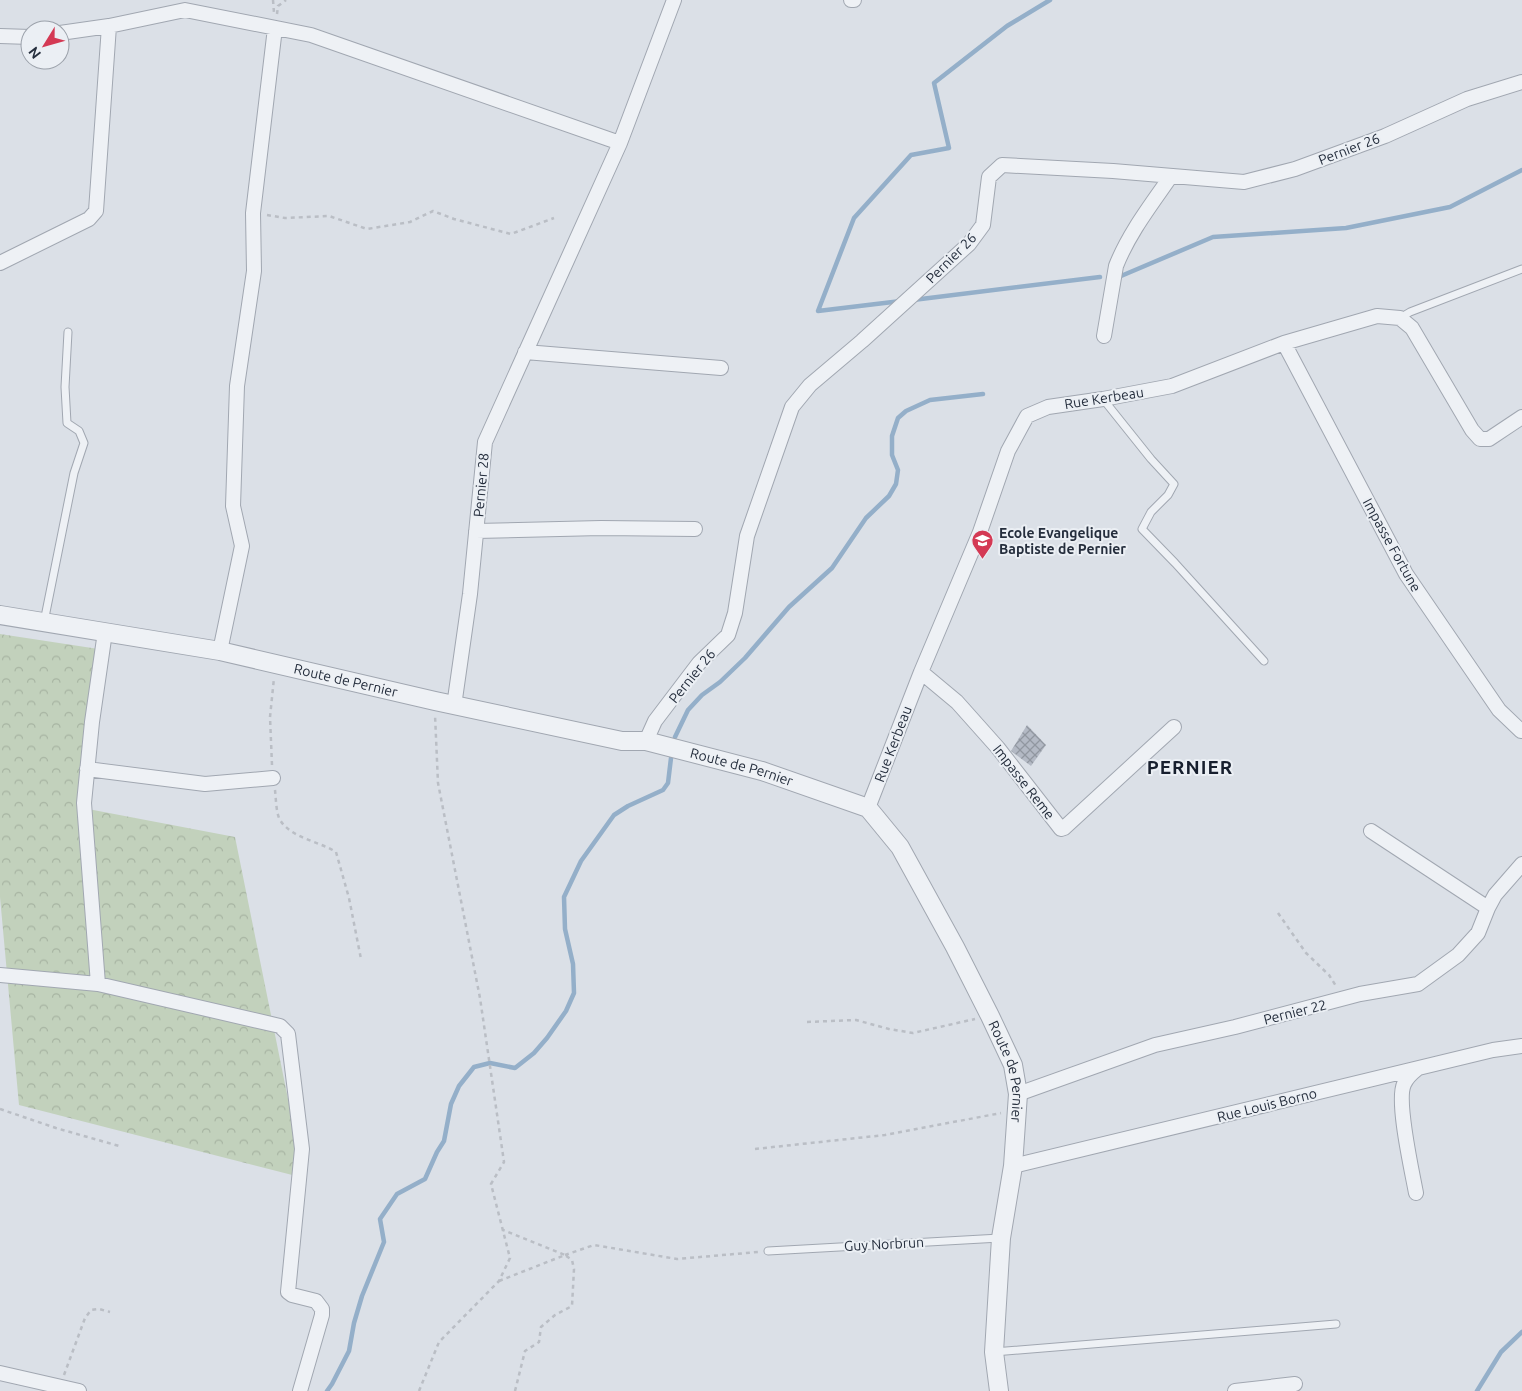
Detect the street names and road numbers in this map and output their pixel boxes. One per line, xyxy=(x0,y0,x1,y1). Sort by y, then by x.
street label: Pernier 26 xyxy=(1316,130,1382,168)
street label: Pernier 26 xyxy=(923,229,980,286)
street label: Rue Kerbeau xyxy=(1063,384,1145,412)
street label: Pernier 28 xyxy=(470,452,492,518)
street label: Impasse Fortune xyxy=(1360,496,1424,594)
street label: Pernier 26 xyxy=(665,646,719,706)
street label: Route de Pernier xyxy=(292,660,400,700)
street label: Rue Kerbeau xyxy=(871,704,915,784)
street label: Impasse Reme xyxy=(990,741,1058,823)
street label: Route de Pernier xyxy=(689,745,796,789)
street label: Pernier 22 xyxy=(1262,996,1328,1028)
street label: Route de Pernier xyxy=(985,1018,1026,1124)
street label: Rue Louis Borno xyxy=(1215,1085,1319,1125)
street label: Guy Norbrun xyxy=(844,1234,924,1254)

